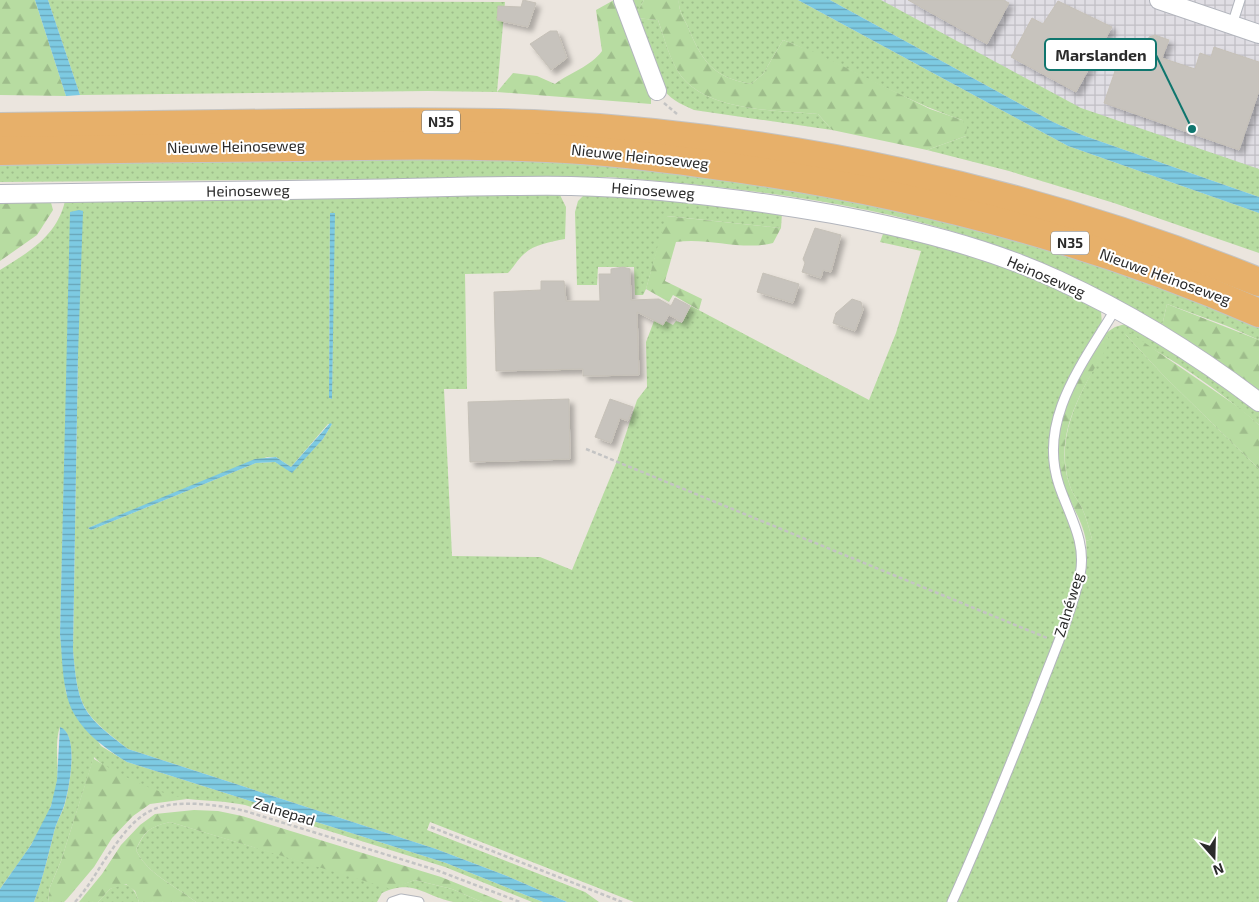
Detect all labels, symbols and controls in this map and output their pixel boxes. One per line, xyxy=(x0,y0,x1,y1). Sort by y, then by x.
callout: Marslanden xyxy=(1045,39,1156,70)
text: Marslanden xyxy=(1055,45,1147,64)
road number: N35 xyxy=(422,110,460,134)
street label: Nieuwe Heinoseweg xyxy=(167,136,306,156)
street label: Nieuwe Heinoseweg xyxy=(571,140,710,172)
street label: Heinoseweg xyxy=(611,178,696,202)
street label: Heinoseweg xyxy=(206,180,290,200)
road number: N35 xyxy=(1051,232,1089,254)
street label: Nieuwe Heinoseweg xyxy=(1097,244,1234,308)
street label: Heinoseweg xyxy=(1004,251,1089,301)
street label: Zalnéweg xyxy=(1050,570,1087,639)
street label: Zalnepad xyxy=(251,793,317,829)
north arrow xyxy=(1189,832,1239,882)
text: N xyxy=(1211,860,1226,879)

